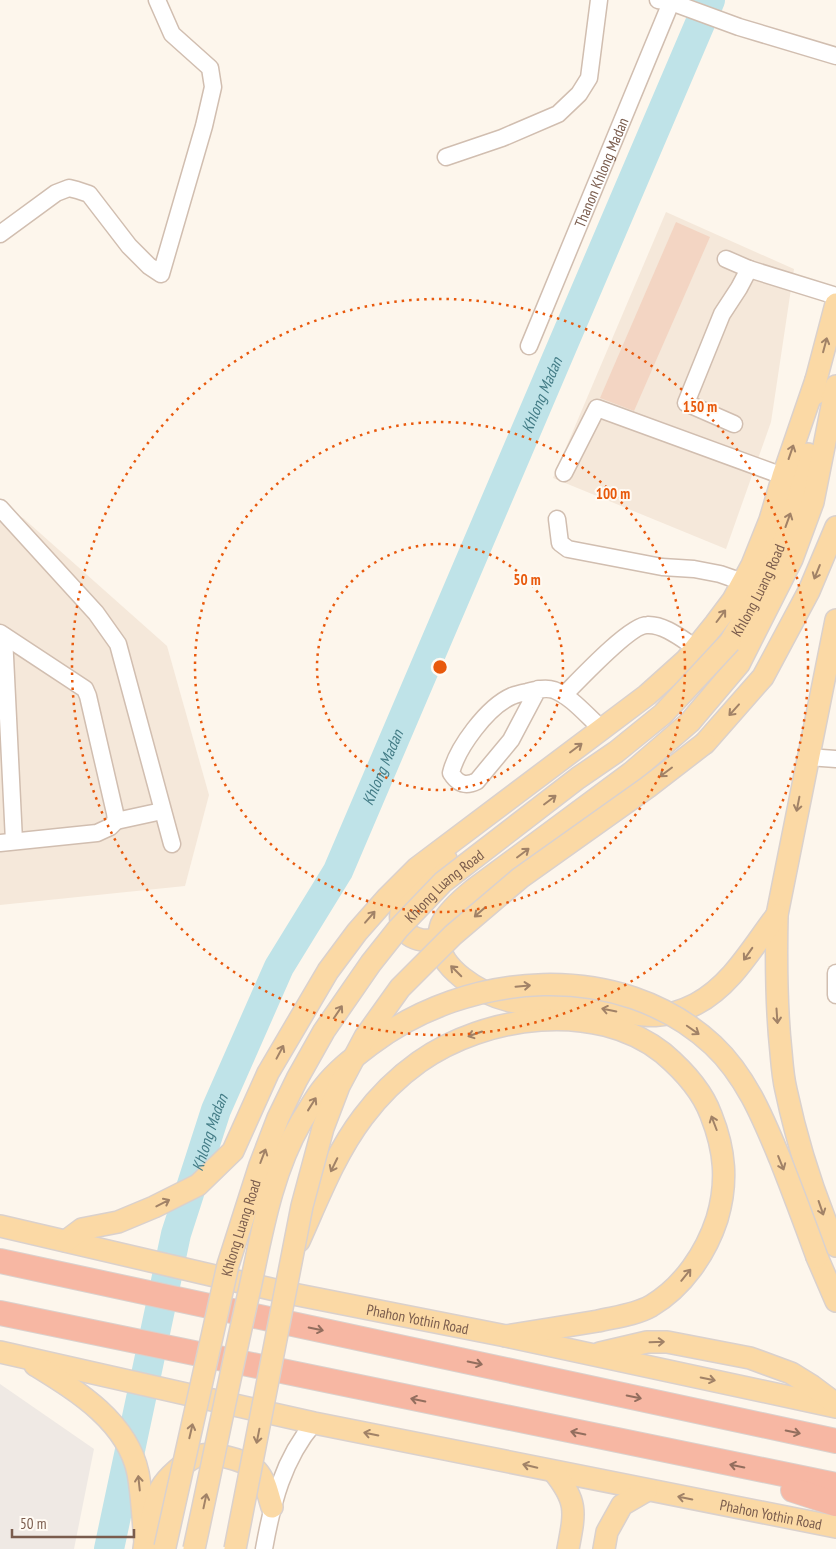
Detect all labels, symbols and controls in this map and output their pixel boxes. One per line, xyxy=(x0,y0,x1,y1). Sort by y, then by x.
street label: Thanon Khlong Madan xyxy=(570,114,632,230)
one-way arrow xyxy=(821,337,830,353)
water label: Khlong Madan xyxy=(516,353,567,436)
text: 150 m xyxy=(683,397,717,416)
one-way arrow xyxy=(787,444,796,460)
text: 100 m xyxy=(596,484,630,503)
one-way arrow xyxy=(784,512,793,528)
street label: Khlong Luang Road xyxy=(726,541,788,640)
one-way arrow xyxy=(812,564,822,579)
text: 50 m xyxy=(513,570,541,589)
one-way arrow xyxy=(716,609,726,623)
centre of rings xyxy=(431,658,449,676)
one-way arrow xyxy=(728,704,740,717)
water label: Khlong Madan xyxy=(357,726,408,808)
one-way arrow xyxy=(569,743,582,754)
one-way arrow xyxy=(660,767,673,778)
one-way arrow xyxy=(543,794,556,805)
one-way arrow xyxy=(793,796,803,812)
street label: Khlong Luang Road xyxy=(400,845,487,926)
one-way arrow xyxy=(516,847,529,858)
one-way arrow xyxy=(474,906,487,917)
one-way arrow xyxy=(364,911,376,924)
one-way arrow xyxy=(743,947,753,961)
one-way arrow xyxy=(450,965,462,978)
one-way arrow xyxy=(515,981,531,991)
one-way arrow xyxy=(601,1004,617,1014)
one-way arrow xyxy=(333,1005,343,1019)
one-way arrow xyxy=(773,1008,782,1024)
one-way arrow xyxy=(686,1025,700,1035)
one-way arrow xyxy=(468,1030,483,1039)
one-way arrow xyxy=(275,1045,285,1059)
water label: Khlong Madan xyxy=(187,1090,232,1173)
one-way arrow xyxy=(307,1098,317,1112)
one-way arrow xyxy=(709,1116,718,1131)
one-way arrow xyxy=(259,1149,268,1164)
one-way arrow xyxy=(777,1155,787,1170)
one-way arrow xyxy=(329,1157,339,1172)
street label: Khlong Luang Road xyxy=(216,1177,264,1278)
one-way arrow xyxy=(155,1198,170,1207)
one-way arrow xyxy=(817,1200,826,1215)
one-way arrow xyxy=(681,1268,692,1281)
street label: Phahon Yothin Road xyxy=(365,1299,470,1338)
one-way arrow xyxy=(307,1325,323,1334)
one-way arrow xyxy=(648,1337,665,1347)
one-way arrow xyxy=(466,1359,482,1368)
one-way arrow xyxy=(700,1375,716,1384)
one-way arrow xyxy=(625,1393,641,1403)
one-way arrow xyxy=(411,1395,427,1404)
one-way arrow xyxy=(187,1424,196,1440)
one-way arrow xyxy=(570,1427,586,1437)
one-way arrow xyxy=(253,1428,262,1444)
one-way arrow xyxy=(784,1428,800,1437)
one-way arrow xyxy=(363,1429,379,1439)
one-way arrow xyxy=(729,1460,745,1470)
one-way arrow xyxy=(522,1461,538,1470)
one-way arrow xyxy=(134,1476,144,1492)
one-way arrow xyxy=(677,1493,693,1502)
one-way arrow xyxy=(200,1494,210,1510)
street label: Phahon Yothin Road xyxy=(718,1495,824,1534)
scale bar xyxy=(12,1506,135,1538)
text: 50 m xyxy=(20,1514,46,1533)

